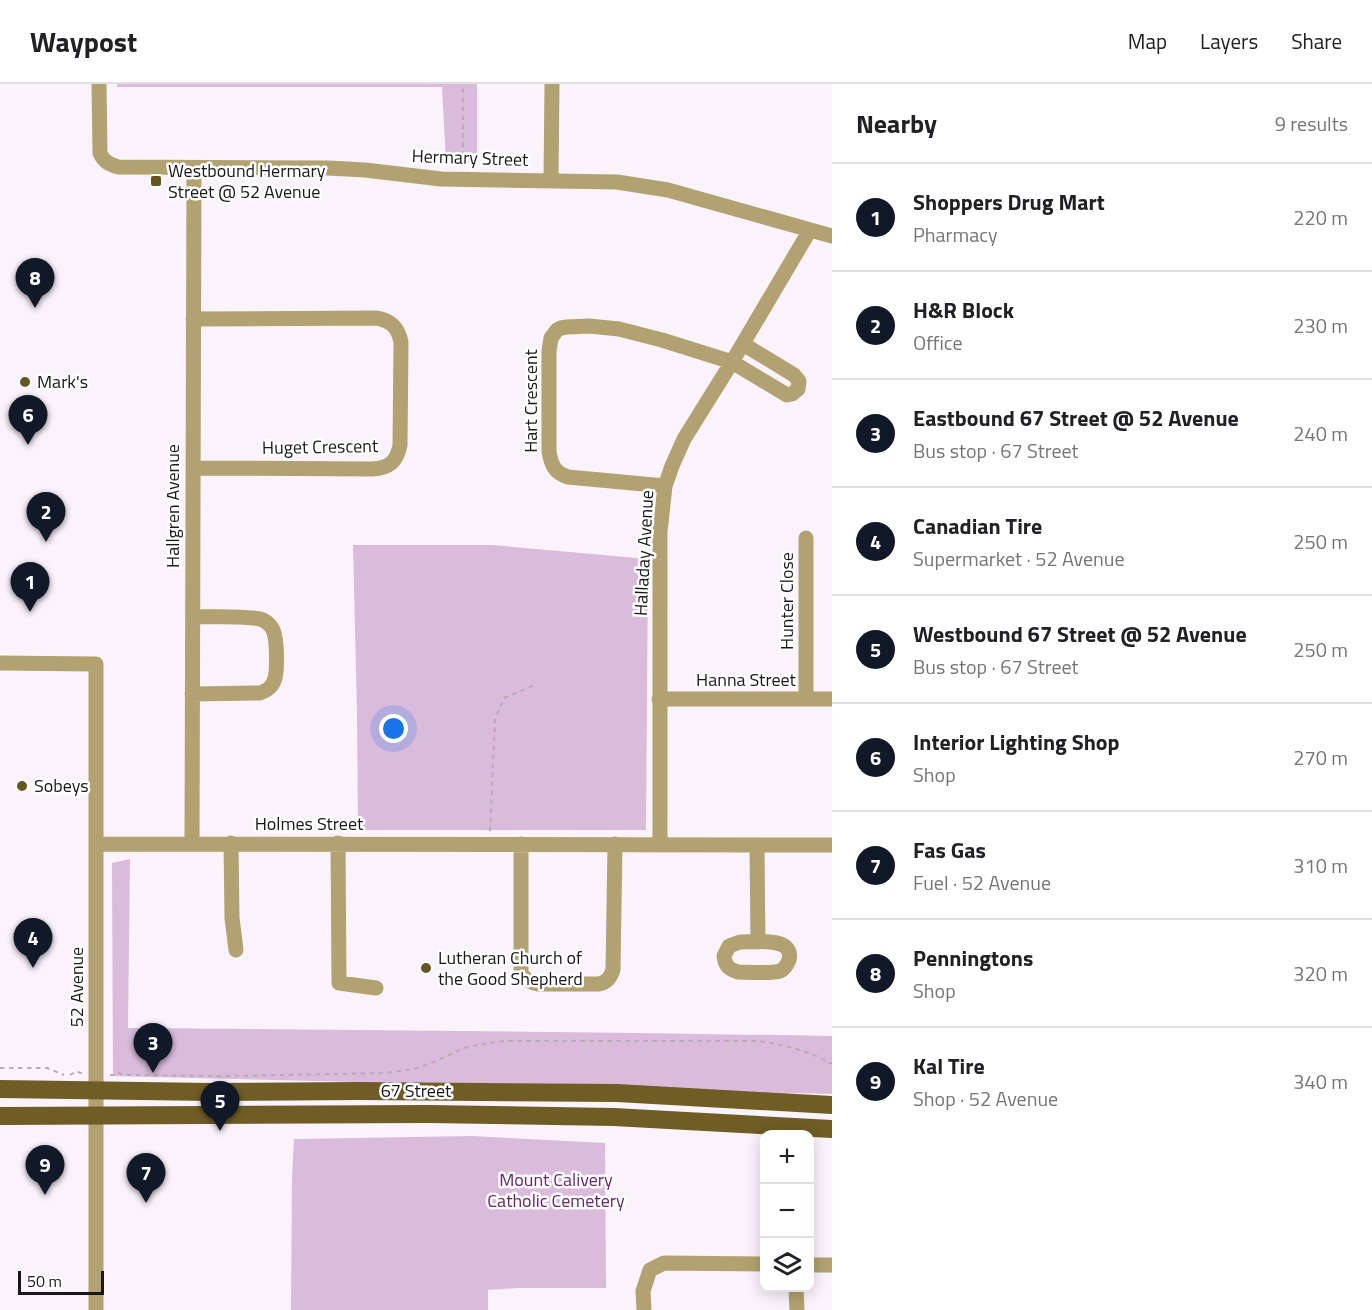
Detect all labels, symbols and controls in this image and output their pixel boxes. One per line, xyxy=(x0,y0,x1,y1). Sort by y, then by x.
text: Waypost xyxy=(30,20,137,63)
text: Map xyxy=(1128,25,1167,57)
text: Layers xyxy=(1200,25,1258,57)
text: Share xyxy=(1291,25,1342,57)
text: Nearby xyxy=(856,104,937,143)
text: 9 results xyxy=(1275,108,1348,139)
street label: Hermary Street xyxy=(411,142,529,173)
place label: Westbound Hermary Street @ 52 Avenue xyxy=(168,157,326,205)
marker: Westbound Hermary Street @ 52 Avenue xyxy=(149,174,163,188)
text: Shoppers Drug Mart xyxy=(913,185,1105,219)
text: 1 xyxy=(870,202,881,233)
text: 220 m xyxy=(1293,202,1348,233)
text: Pharmacy xyxy=(913,219,998,250)
pin: 8 xyxy=(15,258,54,308)
text: H&R Block xyxy=(913,293,1014,327)
text: 2 xyxy=(870,310,881,341)
text: 230 m xyxy=(1293,310,1348,341)
text: Office xyxy=(913,327,963,358)
street label: Hart Crescent xyxy=(517,348,544,453)
place label: Mark's xyxy=(37,368,88,395)
marker: Mark's xyxy=(18,375,32,389)
pin: 6 xyxy=(9,396,48,445)
text: Eastbound 67 Street @ 52 Avenue xyxy=(913,401,1239,435)
text: 3 xyxy=(870,418,881,449)
text: 240 m xyxy=(1293,418,1348,449)
street label: Huget Crescent xyxy=(262,432,379,461)
text: Bus stop · 67 Street xyxy=(913,435,1079,466)
street label: Hallgren Avenue xyxy=(159,444,186,568)
street label: Halladay Avenue xyxy=(627,489,660,617)
pin: 2 xyxy=(26,492,66,542)
text: Canadian Tire xyxy=(913,509,1042,543)
text: 4 xyxy=(870,526,881,557)
text: 250 m xyxy=(1293,526,1348,557)
text: Supermarket · 52 Avenue xyxy=(913,543,1125,574)
street label: Hunter Close xyxy=(773,552,800,650)
pin: 1 xyxy=(10,562,50,612)
text: Westbound 67 Street @ 52 Avenue xyxy=(913,617,1247,651)
text: 5 xyxy=(870,634,881,665)
text: 250 m xyxy=(1293,634,1348,665)
text: Bus stop · 67 Street xyxy=(913,651,1079,682)
street label: Hanna Street xyxy=(696,666,797,693)
your location xyxy=(379,714,408,743)
text: Interior Lighting Shop xyxy=(913,725,1120,759)
text: 6 xyxy=(870,742,881,773)
text: 270 m xyxy=(1293,742,1348,773)
text: Shop xyxy=(913,759,956,790)
place label: Sobeys xyxy=(34,772,89,799)
marker: Sobeys xyxy=(15,779,29,793)
street label: Holmes Street xyxy=(255,810,364,837)
text: Fas Gas xyxy=(913,833,986,867)
text: 7 xyxy=(870,850,881,881)
text: 310 m xyxy=(1293,850,1348,881)
text: Fuel · 52 Avenue xyxy=(913,867,1051,898)
pin: 4 xyxy=(14,918,52,968)
text: Penningtons xyxy=(913,941,1033,975)
place label: Lutheran Church of the Good Shepherd xyxy=(438,944,583,992)
street label: 52 Avenue xyxy=(63,947,90,1027)
text: 8 xyxy=(870,958,881,989)
text: 320 m xyxy=(1293,958,1348,989)
marker: Lutheran Church of the Good Shepherd xyxy=(419,961,433,975)
text: Shop xyxy=(913,975,956,1006)
pin: 3 xyxy=(134,1024,172,1073)
text: Kal Tire xyxy=(913,1049,985,1083)
text: 9 xyxy=(870,1066,881,1097)
text: 340 m xyxy=(1293,1066,1348,1097)
street label: 67 Street xyxy=(381,1077,452,1104)
pin: 5 xyxy=(200,1082,240,1131)
text: Shop · 52 Avenue xyxy=(913,1083,1058,1114)
map controls xyxy=(760,1130,814,1292)
button: + xyxy=(760,1130,814,1184)
pin: 9 xyxy=(26,1146,64,1195)
pin: 7 xyxy=(126,1154,166,1203)
park label: Mount Calivery Catholic Cemetery xyxy=(487,1166,625,1214)
button: − xyxy=(760,1184,814,1238)
button: layers xyxy=(760,1238,814,1292)
scale bar xyxy=(18,1268,104,1296)
text: 50 m xyxy=(27,1269,62,1293)

